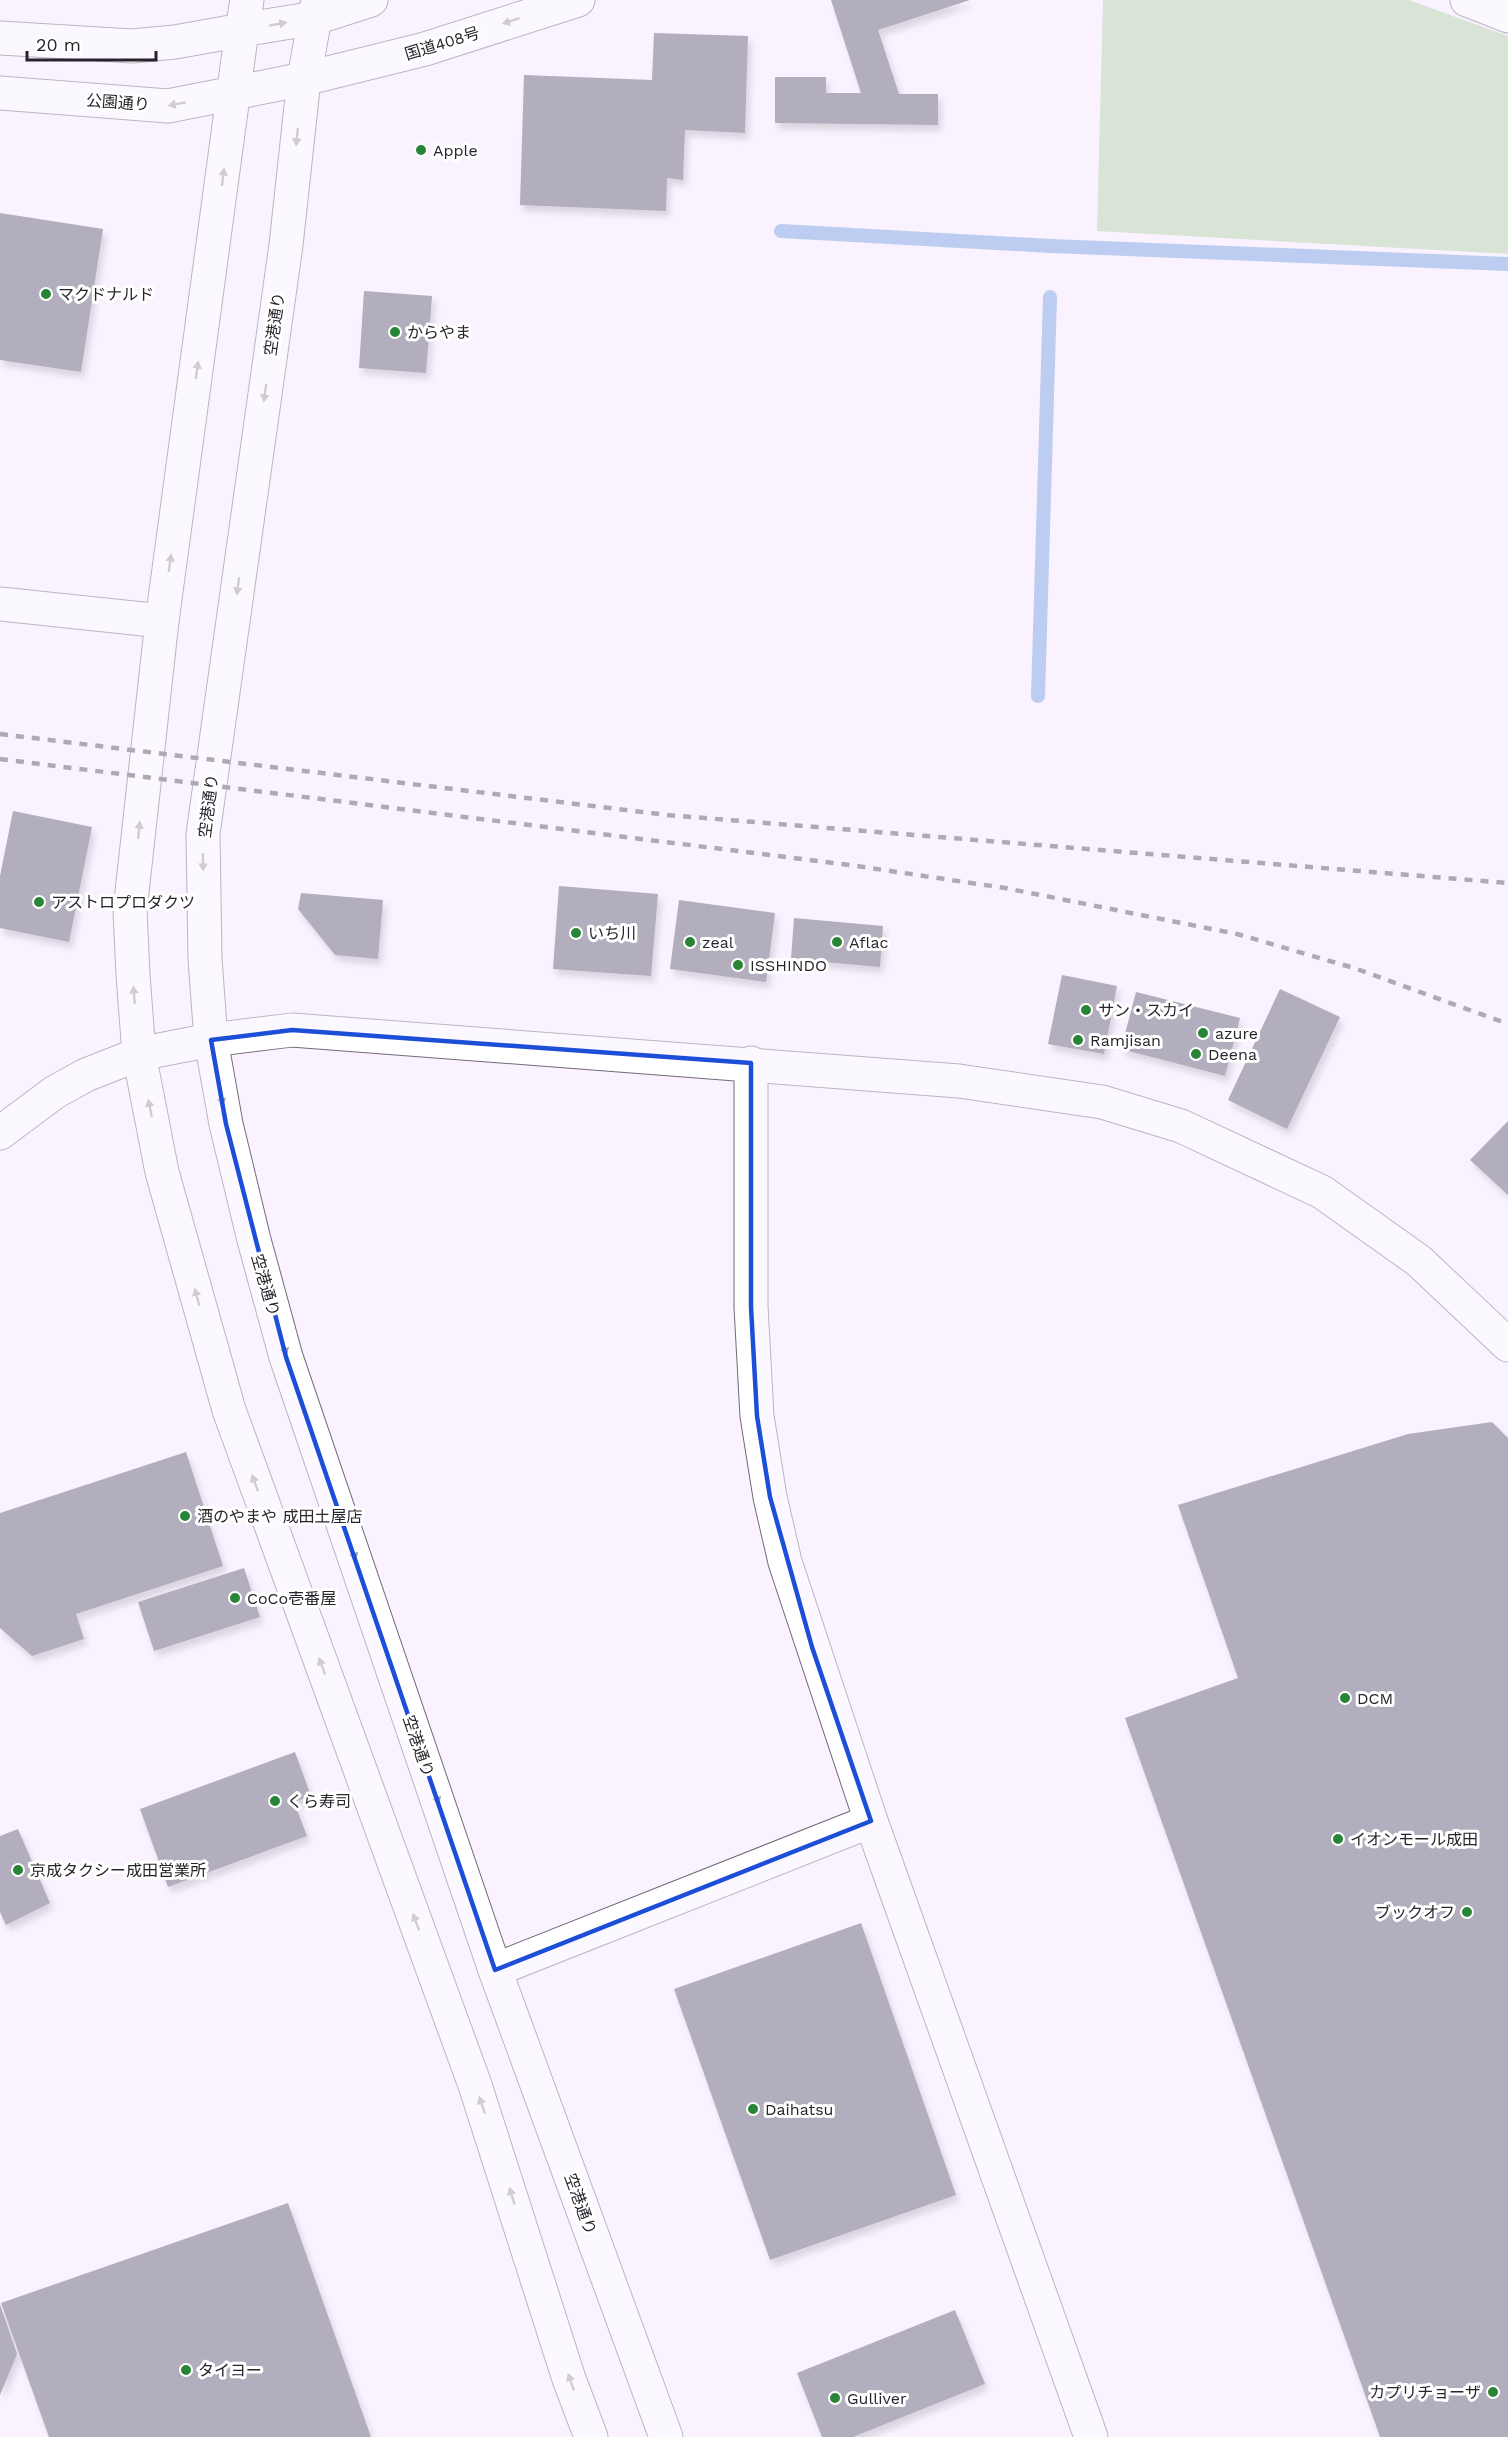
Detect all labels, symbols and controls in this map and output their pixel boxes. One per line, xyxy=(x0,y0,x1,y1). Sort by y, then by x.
one-way arrow xyxy=(502,17,520,27)
one-way arrow xyxy=(269,19,288,28)
street label: 国道408号 xyxy=(402,23,482,64)
scale bar xyxy=(27,24,156,62)
text: 20 m xyxy=(36,34,81,55)
street label: 公園通り xyxy=(85,91,151,114)
one-way arrow xyxy=(167,100,186,109)
one-way arrow xyxy=(293,127,302,146)
place label: Apple xyxy=(433,141,478,160)
marker: Apple xyxy=(414,143,428,157)
one-way arrow xyxy=(219,167,228,186)
place label: マクドナルド xyxy=(58,285,154,304)
marker: マクドナルド xyxy=(39,287,53,301)
street label: 空港通り xyxy=(261,291,288,357)
place label: からやま xyxy=(407,323,471,342)
marker: からやま xyxy=(388,325,402,339)
one-way arrow xyxy=(192,361,201,380)
one-way arrow xyxy=(260,383,269,402)
one-way arrow xyxy=(165,554,174,573)
one-way arrow xyxy=(233,576,242,595)
street label: 空港通り xyxy=(195,773,222,839)
one-way arrow xyxy=(134,821,144,840)
one-way arrow xyxy=(199,853,208,872)
place label: アストロプロダクツ xyxy=(51,893,195,912)
marker: アストロプロダクツ xyxy=(32,895,46,909)
place label: いち川 xyxy=(588,924,636,943)
marker: いち川 xyxy=(569,926,583,940)
place label: zeal xyxy=(702,933,734,952)
place label: Aflac xyxy=(849,933,888,952)
marker: zeal xyxy=(683,935,697,949)
marker: Aflac xyxy=(830,935,844,949)
place label: ISSHINDO xyxy=(750,956,827,975)
marker: ISSHINDO xyxy=(731,958,745,972)
one-way arrow xyxy=(130,986,139,1005)
place label: サン・スカイ xyxy=(1098,1001,1194,1020)
marker: サン・スカイ xyxy=(1079,1003,1093,1017)
place label: azure xyxy=(1215,1024,1258,1043)
marker: azure xyxy=(1196,1026,1210,1040)
place label: Ramjisan xyxy=(1090,1031,1161,1050)
marker: Ramjisan xyxy=(1071,1033,1085,1047)
place label: Deena xyxy=(1208,1045,1257,1064)
marker: Deena xyxy=(1189,1047,1203,1061)
one-way arrow xyxy=(217,1088,226,1107)
one-way arrow xyxy=(145,1098,154,1117)
street label: 空港通り xyxy=(248,1252,283,1319)
one-way arrow xyxy=(191,1288,201,1306)
one-way arrow xyxy=(280,1338,289,1356)
one-way arrow xyxy=(250,1474,260,1492)
place label: 酒のやまや 成田土屋店 xyxy=(197,1507,362,1526)
marker: 酒のやまや 成田土屋店 xyxy=(178,1509,192,1523)
one-way arrow xyxy=(348,1543,358,1561)
place label: CoCo壱番屋 xyxy=(247,1589,336,1608)
marker: CoCo壱番屋 xyxy=(228,1591,242,1605)
one-way arrow xyxy=(317,1657,327,1675)
place label: DCM xyxy=(1357,1689,1393,1708)
marker: DCM xyxy=(1338,1691,1352,1705)
street label: 空港通り xyxy=(399,1713,438,1780)
one-way arrow xyxy=(431,1787,441,1805)
place label: くら寿司 xyxy=(287,1792,351,1811)
marker: くら寿司 xyxy=(268,1794,282,1808)
place label: イオンモール成田 xyxy=(1350,1830,1478,1849)
marker: イオンモール成田 xyxy=(1331,1832,1345,1846)
place label: 京成タクシー成田営業所 xyxy=(30,1861,206,1880)
marker: 京成タクシー成田営業所 xyxy=(11,1863,25,1877)
place label: ブックオフ xyxy=(1375,1903,1455,1922)
marker: ブックオフ xyxy=(1460,1905,1474,1919)
one-way arrow xyxy=(410,1913,420,1931)
one-way arrow xyxy=(477,2096,487,2114)
place label: Daihatsu xyxy=(765,2100,834,2119)
marker: Daihatsu xyxy=(746,2102,760,2116)
street label: 空港通り xyxy=(561,2171,600,2237)
one-way arrow xyxy=(507,2187,516,2205)
place label: タイヨー xyxy=(198,2361,262,2380)
marker: タイヨー xyxy=(179,2363,193,2377)
one-way arrow xyxy=(565,2373,575,2391)
place label: カプリチョーザ xyxy=(1369,2383,1481,2402)
marker: カプリチョーザ xyxy=(1486,2385,1500,2399)
place label: Gulliver xyxy=(847,2389,907,2408)
marker: Gulliver xyxy=(828,2391,842,2405)

